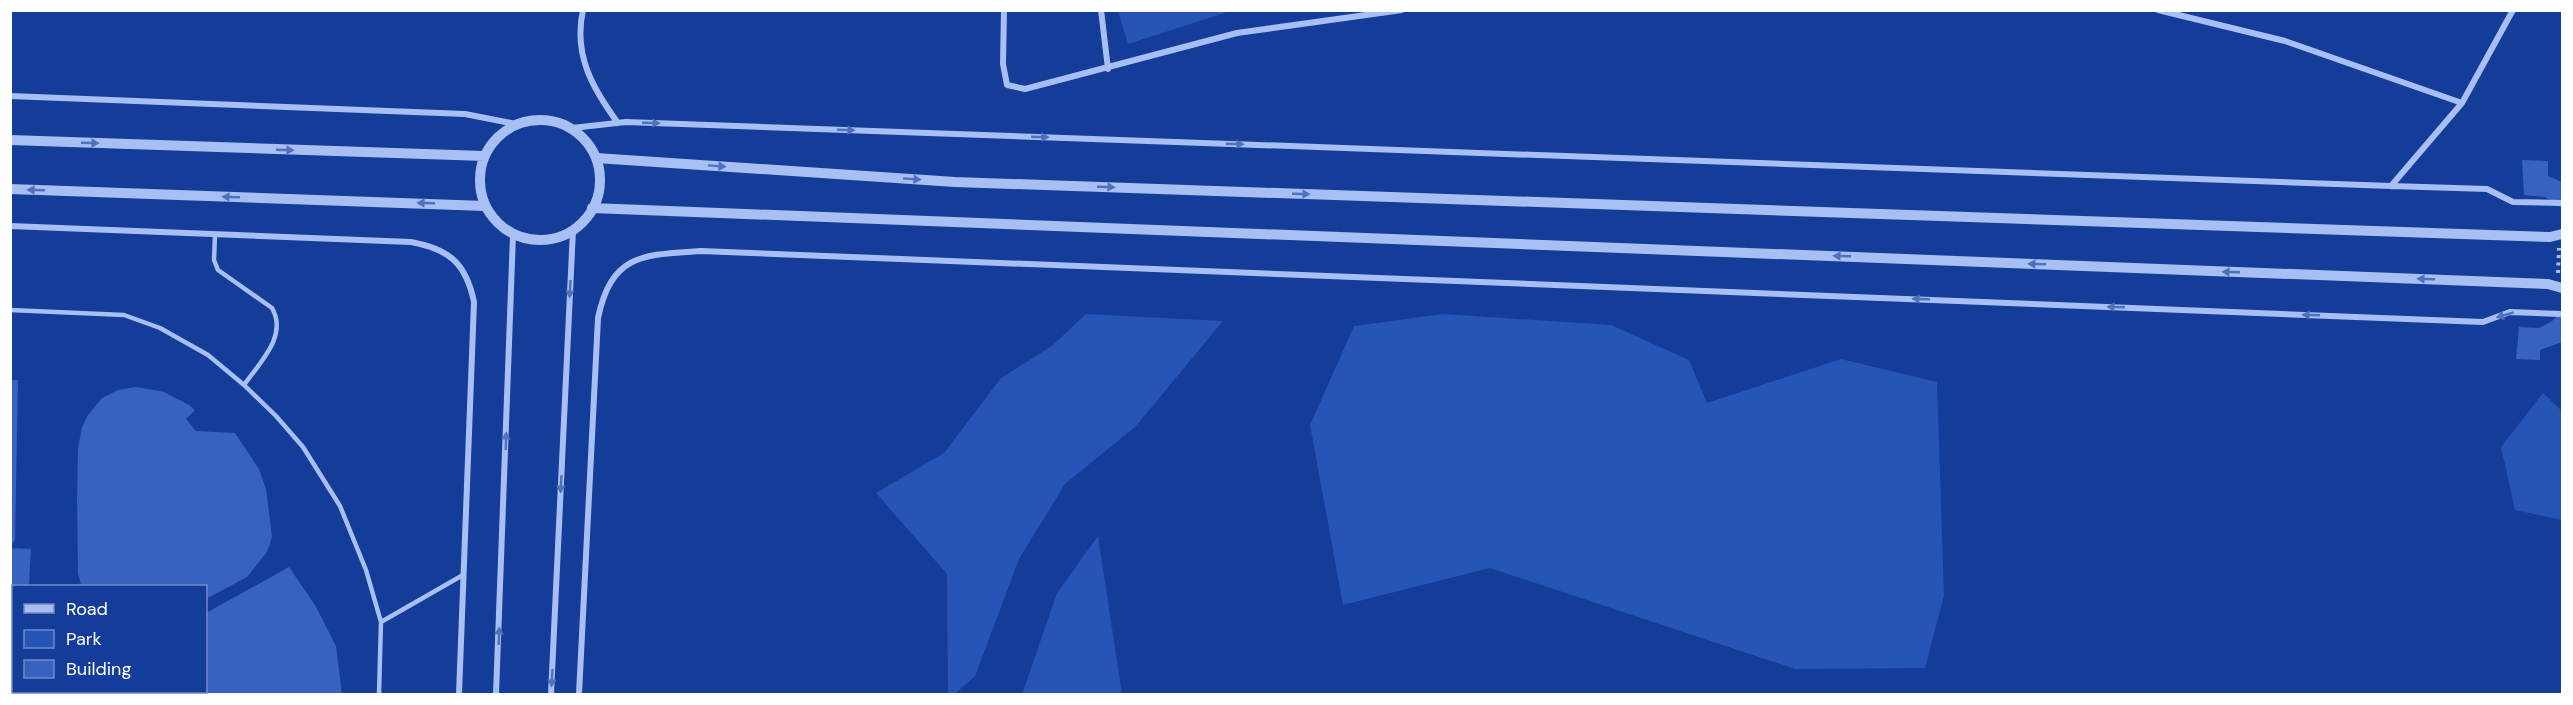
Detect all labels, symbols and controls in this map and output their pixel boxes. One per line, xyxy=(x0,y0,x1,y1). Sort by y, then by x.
one-way arrow xyxy=(641,118,660,127)
one-way arrow xyxy=(836,125,855,134)
one-way arrow xyxy=(1031,132,1050,142)
one-way arrow xyxy=(80,138,99,148)
one-way arrow xyxy=(1226,139,1245,149)
one-way arrow xyxy=(275,145,294,154)
one-way arrow xyxy=(708,161,727,170)
one-way arrow xyxy=(902,174,921,184)
one-way arrow xyxy=(1097,182,1116,192)
one-way arrow xyxy=(27,185,46,194)
one-way arrow xyxy=(1292,189,1311,198)
one-way arrow xyxy=(222,192,241,201)
one-way arrow xyxy=(417,199,436,208)
one-way arrow xyxy=(1832,252,1851,261)
one-way arrow xyxy=(2027,259,2046,269)
one-way arrow xyxy=(2222,267,2241,276)
one-way arrow xyxy=(2417,275,2436,284)
one-way arrow xyxy=(566,279,575,298)
one-way arrow xyxy=(1912,294,1931,304)
one-way arrow xyxy=(2107,303,2126,312)
one-way arrow xyxy=(2302,311,2321,320)
one-way arrow xyxy=(2496,311,2514,320)
one-way arrow xyxy=(501,432,510,451)
one-way arrow xyxy=(557,474,566,493)
legend xyxy=(12,585,207,693)
text: Road xyxy=(66,597,108,621)
text: Park xyxy=(66,627,102,651)
one-way arrow xyxy=(494,627,503,646)
text: Building xyxy=(66,657,131,681)
one-way arrow xyxy=(547,669,557,688)

